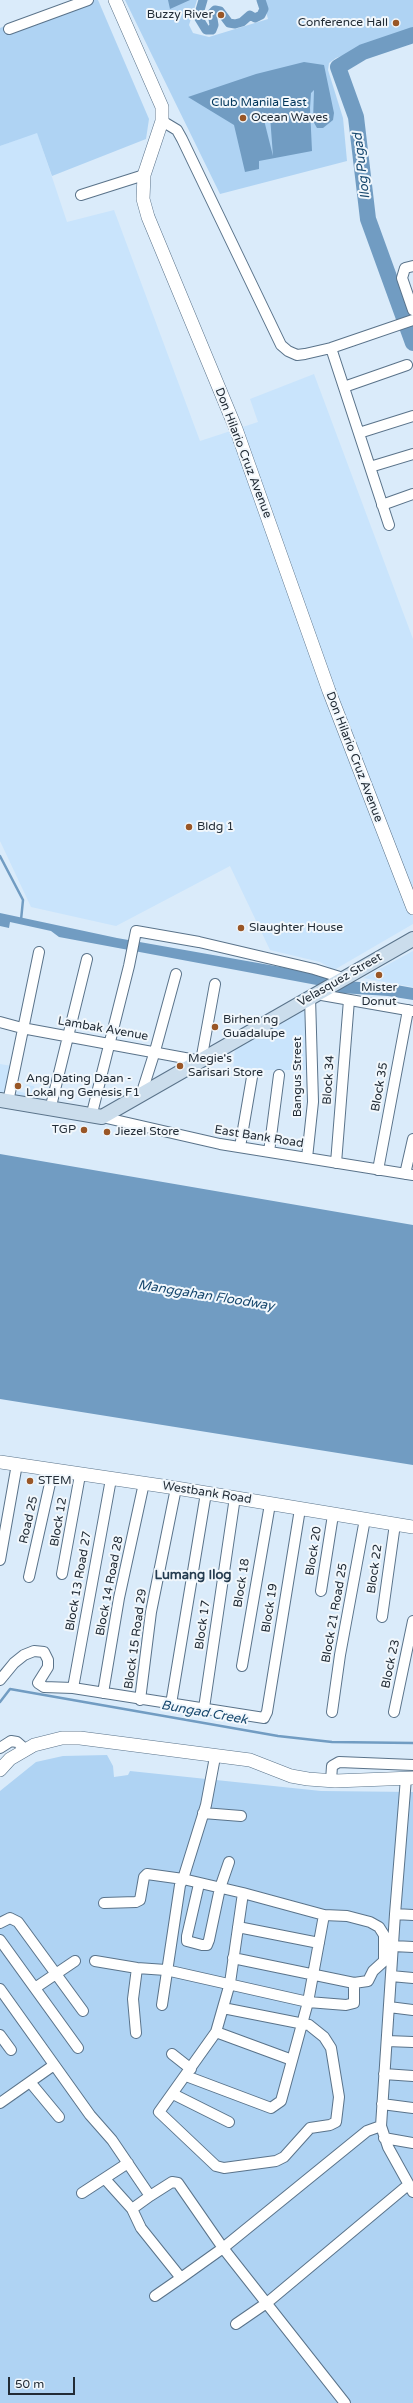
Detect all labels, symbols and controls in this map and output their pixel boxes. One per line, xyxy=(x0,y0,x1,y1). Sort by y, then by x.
place label: Buzzy River xyxy=(147,8,213,22)
marker: Buzzy River xyxy=(216,10,226,20)
place label: Conference Hall xyxy=(298,16,388,30)
marker: Conference Hall xyxy=(391,18,401,28)
park label: Club Manila East xyxy=(211,96,307,110)
place label: Ocean Waves xyxy=(251,111,328,125)
marker: Ocean Waves xyxy=(238,113,248,123)
water label: Ilog Pugad xyxy=(350,132,374,200)
street label: Don Hilario Cruz Avenue xyxy=(211,386,275,520)
street label: Don Hilario Cruz Avenue xyxy=(322,690,386,824)
place label: Bldg 1 xyxy=(197,820,234,834)
marker: Bldg 1 xyxy=(184,822,194,832)
place label: Slaughter House xyxy=(249,921,343,935)
marker: Slaughter House xyxy=(236,923,246,933)
street label: Velasquez Street xyxy=(295,950,385,1010)
marker: Mister Donut xyxy=(374,970,384,980)
place label: Mister Donut xyxy=(361,981,397,1009)
place label: Birhen ng Guadalupe xyxy=(223,1013,285,1041)
street label: Lambak Avenue xyxy=(57,1014,149,1044)
marker: Birhen ng Guadalupe xyxy=(210,1022,220,1032)
street label: Bangus Street xyxy=(291,1037,305,1117)
place label: Megie's Sarisari Store xyxy=(188,1052,263,1080)
street label: Block 34 xyxy=(320,1055,338,1105)
marker: Megie's Sarisari Store xyxy=(175,1061,185,1071)
street label: Block 35 xyxy=(369,1061,391,1113)
place label: Ang Dating Daan - Lokal ng Genesis F1 xyxy=(26,1072,140,1100)
marker: Ang Dating Daan - Lokal ng Genesis F1 xyxy=(13,1081,23,1091)
place label: TGP xyxy=(52,1123,76,1137)
street label: East Bank Road xyxy=(213,1123,305,1151)
marker: TGP xyxy=(79,1125,89,1135)
place label: Jiezel Store xyxy=(115,1125,179,1139)
marker: Jiezel Store xyxy=(102,1127,112,1137)
water label: Manggahan Floodway xyxy=(137,1278,275,1314)
place label: STEM xyxy=(38,1474,72,1488)
marker: STEM xyxy=(25,1476,35,1486)
street label: Westbank Road xyxy=(161,1479,253,1507)
street label: Road 25 xyxy=(17,1495,41,1545)
street label: Block 12 xyxy=(48,1496,70,1548)
street label: Block 20 xyxy=(303,1525,325,1577)
street label: Block 13 Road 27 xyxy=(63,1530,95,1632)
street label: Block 14 Road 28 xyxy=(93,1535,127,1637)
street label: Block 22 xyxy=(364,1543,386,1595)
street label: Block 18 xyxy=(231,1557,253,1609)
street label: Block 21 Road 25 xyxy=(319,1562,351,1664)
district label: Lumang Ilog xyxy=(154,1568,232,1584)
street label: Block 19 xyxy=(259,1582,281,1634)
street label: Block 15 Road 29 xyxy=(122,1588,150,1690)
street label: Block 17 xyxy=(192,1599,214,1651)
street label: Block 23 xyxy=(379,1638,403,1690)
water label: Bungad Creek xyxy=(160,1698,248,1728)
scale bar xyxy=(10,2369,77,2395)
text: 50 m xyxy=(15,2377,44,2391)

